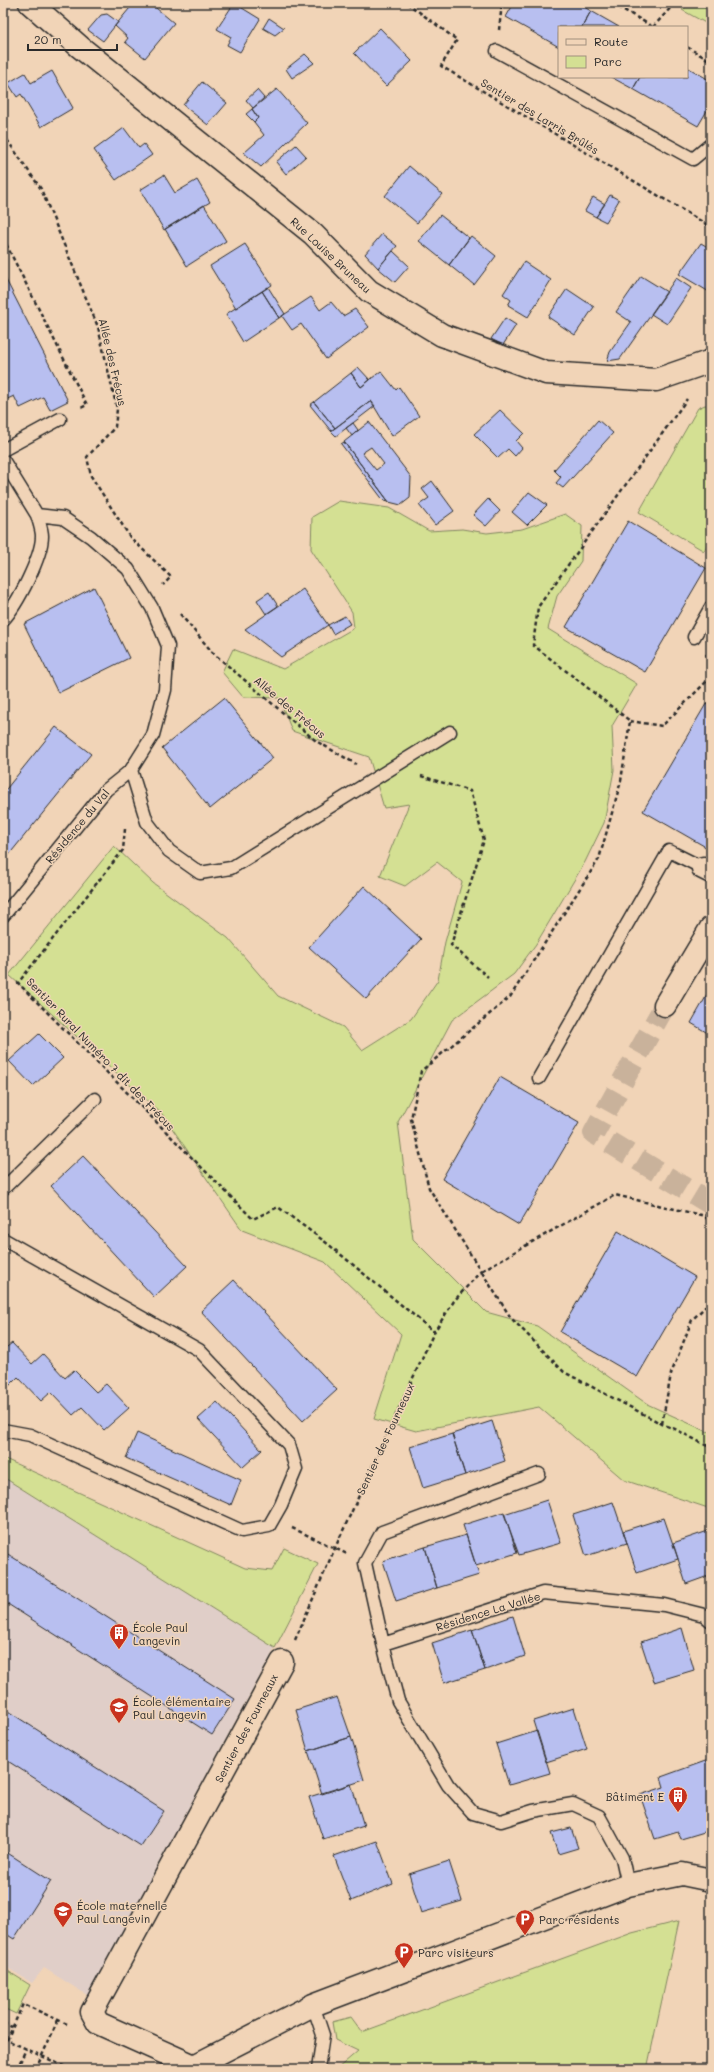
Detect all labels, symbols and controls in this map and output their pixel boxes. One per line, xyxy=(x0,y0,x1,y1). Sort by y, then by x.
scale bar xyxy=(28,26,117,52)
legend xyxy=(558,26,688,78)
text: 20 m xyxy=(34,31,62,47)
text: Route xyxy=(594,33,628,49)
text: Parc xyxy=(594,53,622,69)
street label: Sentier des Larris Brûlés xyxy=(478,75,602,157)
street label: Rue Louise Bruneau xyxy=(288,214,374,296)
street label: Allée des Frécus xyxy=(96,317,130,407)
street label: Allée des Frécus xyxy=(251,673,329,741)
street label: Résidence du Val xyxy=(41,786,113,866)
street label: Sentier Rural Numéro 7 dit des Frécus xyxy=(24,974,178,1134)
street label: Sentier des Fourneaux xyxy=(353,1380,418,1497)
street label: Résidence La Vallée xyxy=(434,1588,542,1634)
place label: École Paul Langevin xyxy=(133,1620,188,1648)
building icon: École Paul Langevin xyxy=(108,1622,130,1650)
street label: Sentier des Fourneaux xyxy=(211,1671,281,1785)
place label: École élémentaire Paul Langevin xyxy=(133,1694,231,1722)
school or university icon: École élémentaire Paul Langevin xyxy=(108,1696,130,1724)
building icon: Bâtiment E xyxy=(667,1785,689,1813)
place label: Bâtiment E xyxy=(606,1789,664,1804)
place label: École maternelle Paul Langevin xyxy=(77,1898,168,1926)
school or university icon: École maternelle Paul Langevin xyxy=(52,1900,74,1928)
parking icon: Parc résidents xyxy=(514,1908,536,1936)
place label: Parc résidents xyxy=(539,1912,619,1927)
parking icon: Parc visiteurs xyxy=(393,1941,415,1969)
place label: Parc visiteurs xyxy=(418,1945,494,1960)

